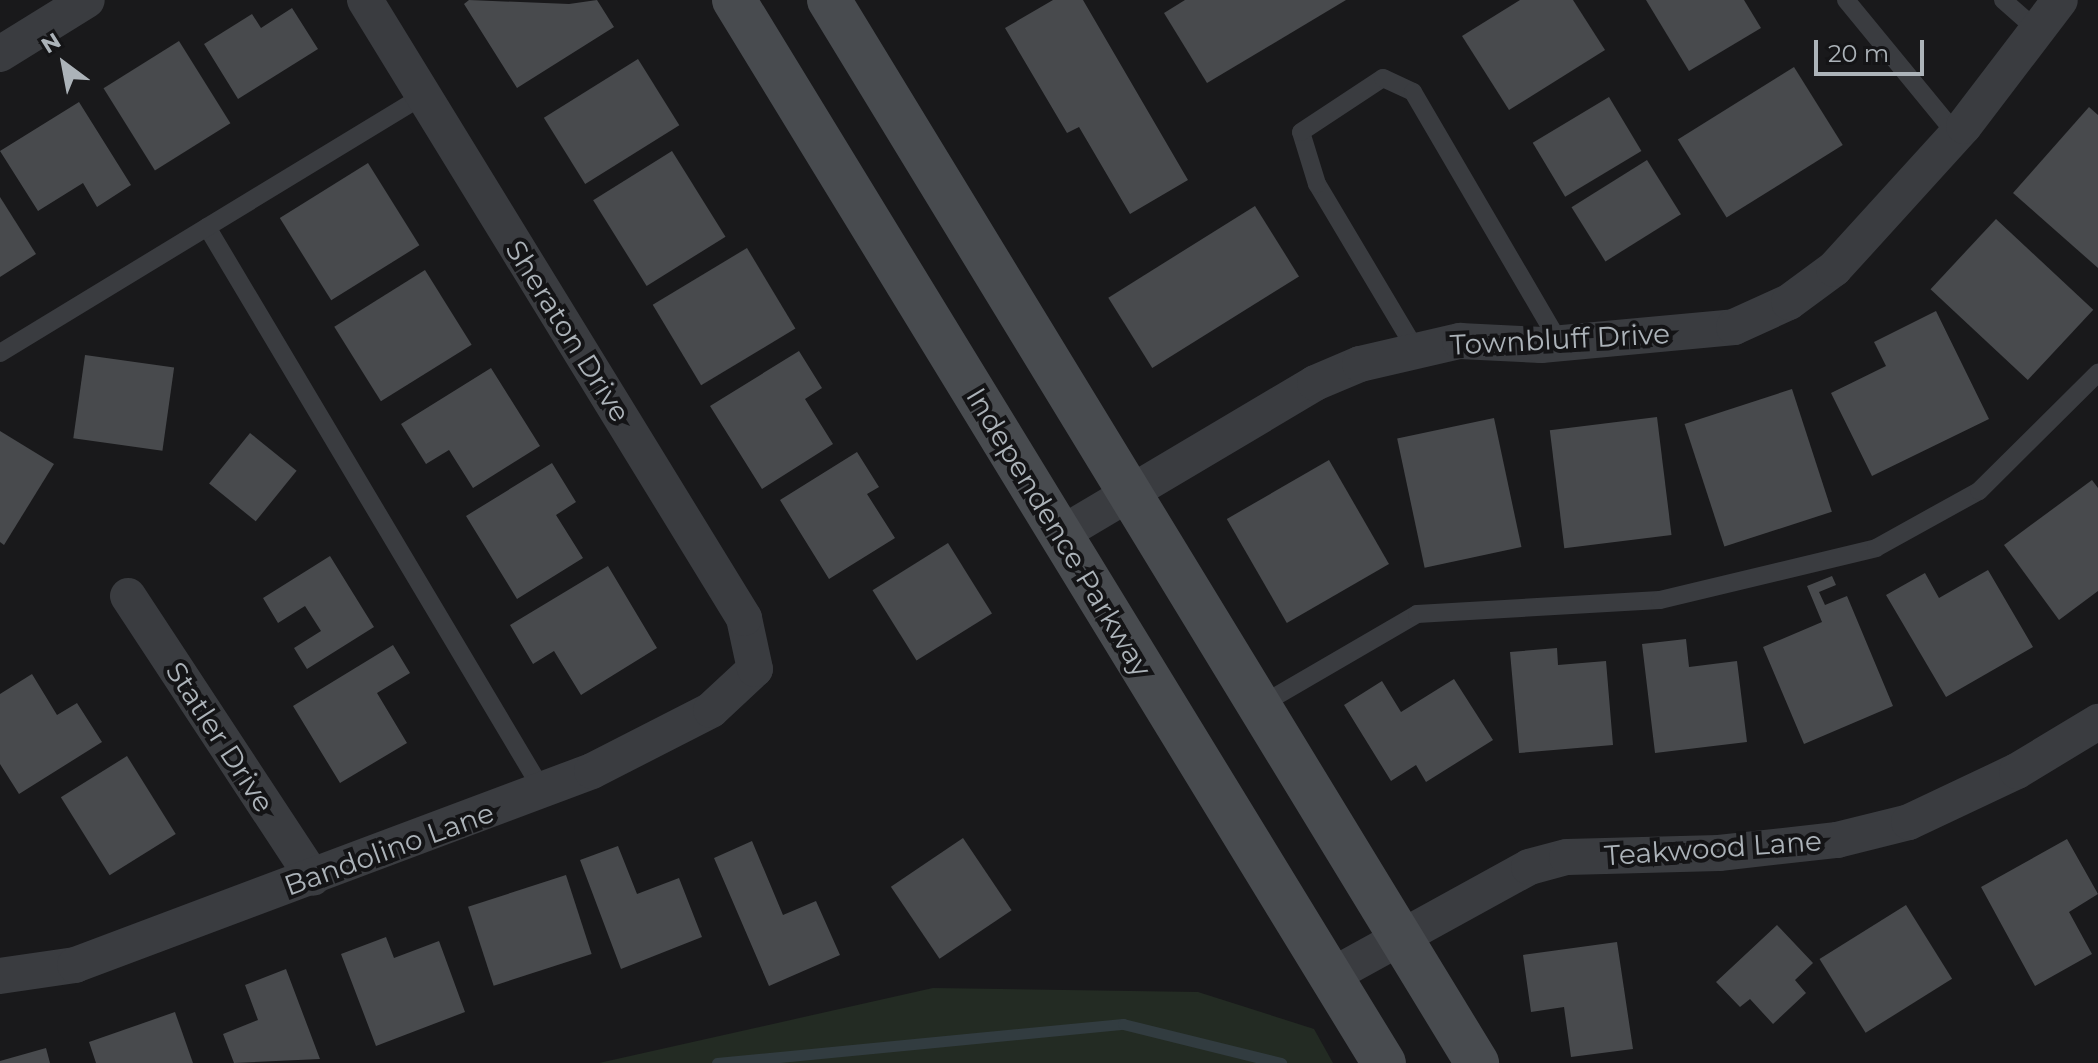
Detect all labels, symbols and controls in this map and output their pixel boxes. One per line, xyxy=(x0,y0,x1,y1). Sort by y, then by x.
north arrow xyxy=(24,24,104,104)
scale bar xyxy=(1818,24,1928,74)
text: N xyxy=(36,27,66,59)
text: 20 m xyxy=(1828,39,1889,68)
street label: Sheraton Drive xyxy=(499,234,637,428)
street label: Townbluff Drive xyxy=(1449,316,1671,362)
street label: Independence Parkway xyxy=(959,381,1159,683)
street label: Statler Drive xyxy=(159,656,281,818)
street label: Bandolino Lane xyxy=(279,795,499,903)
street label: Teakwood Lane xyxy=(1603,824,1823,872)

